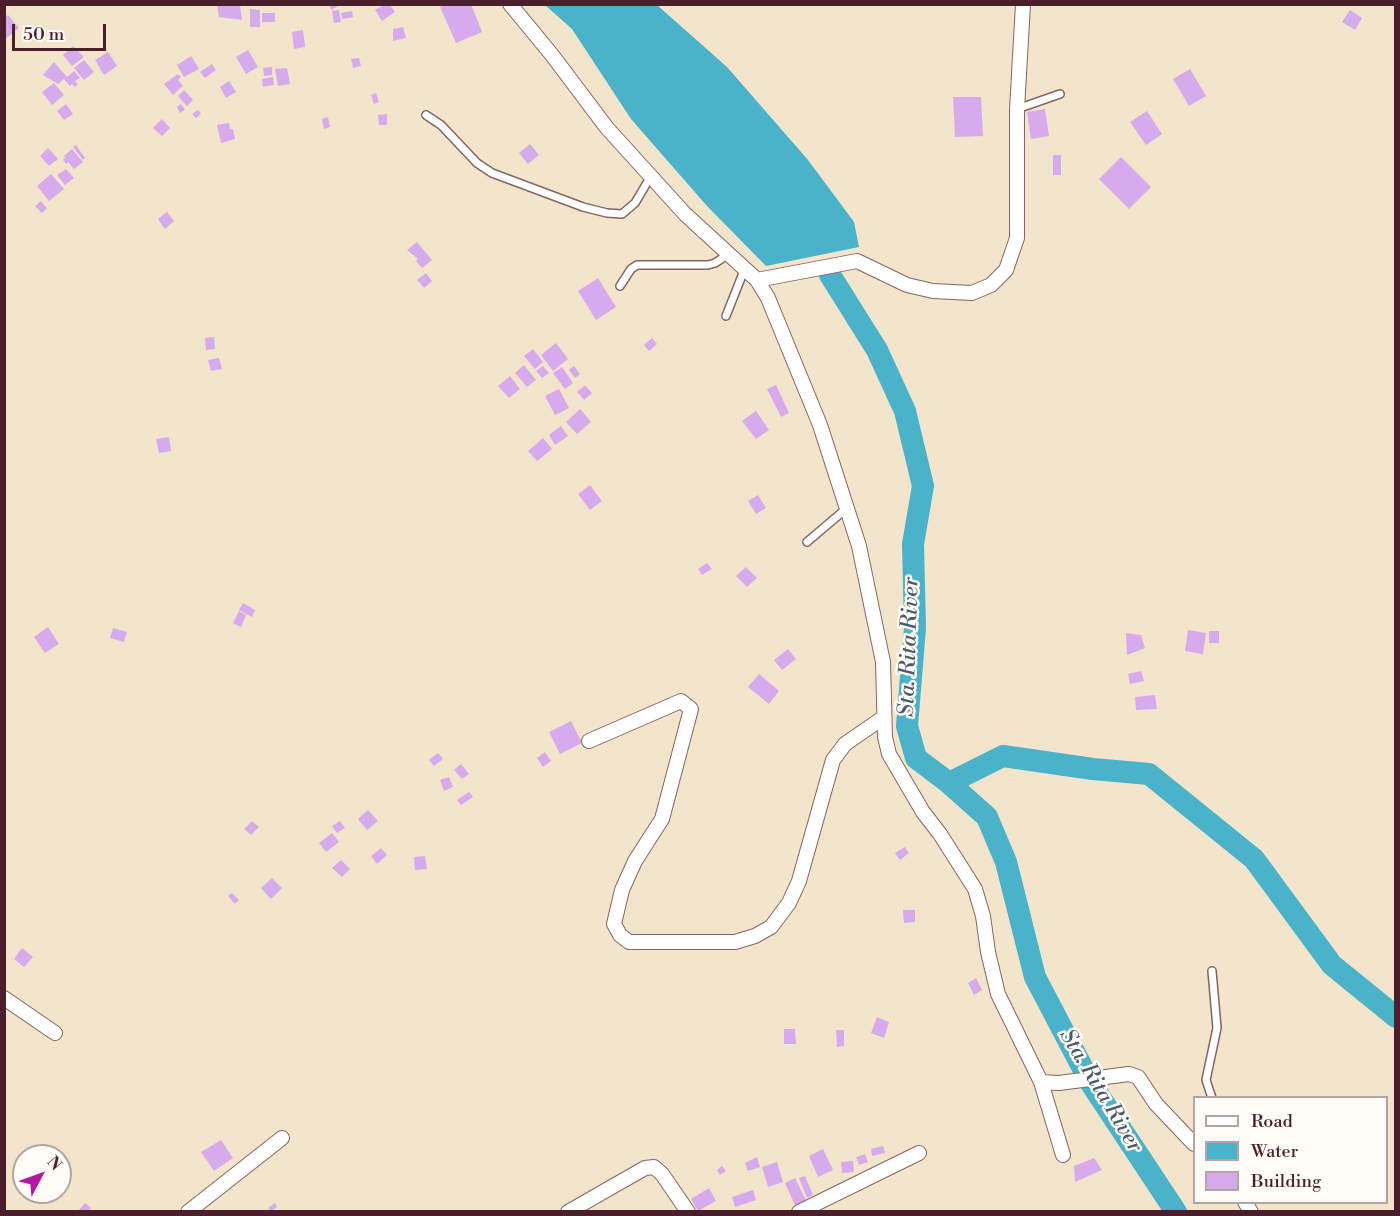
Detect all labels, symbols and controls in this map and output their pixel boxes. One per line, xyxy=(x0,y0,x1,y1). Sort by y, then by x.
scale bar xyxy=(15,12,110,50)
text: 50 m xyxy=(23,23,64,46)
water label: Sta. Rita River xyxy=(894,577,926,717)
water label: Sta. Rita River xyxy=(1053,1024,1147,1158)
legend xyxy=(1193,1096,1388,1204)
text: Road xyxy=(1251,1110,1293,1133)
text: Water xyxy=(1251,1140,1298,1163)
north arrow xyxy=(12,1144,72,1204)
text: N xyxy=(42,1152,66,1175)
text: Building xyxy=(1251,1170,1321,1193)

